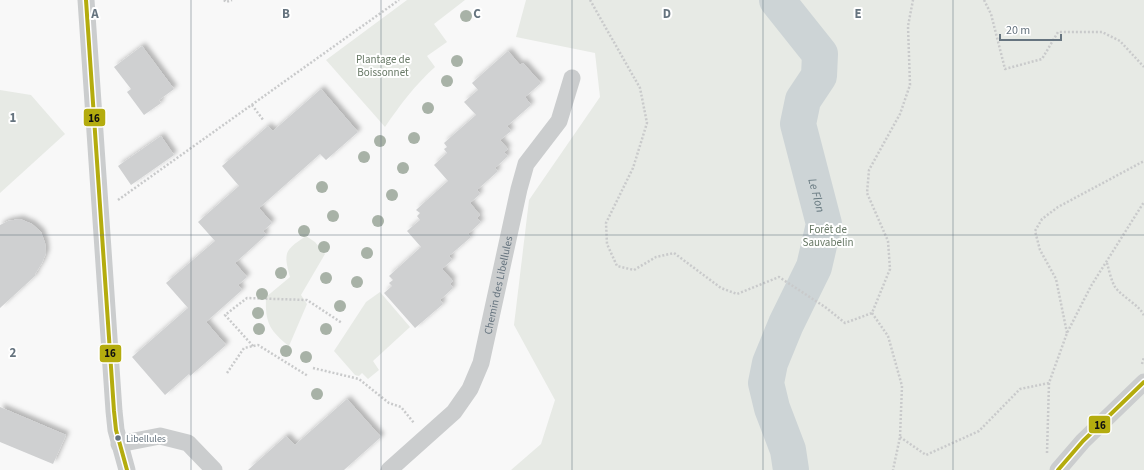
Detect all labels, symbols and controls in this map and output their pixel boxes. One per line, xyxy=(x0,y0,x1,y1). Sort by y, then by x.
text: A xyxy=(90,5,99,23)
text: B xyxy=(282,5,290,23)
text: C xyxy=(473,5,481,23)
text: D xyxy=(663,5,671,23)
text: E xyxy=(854,5,862,23)
scale bar xyxy=(1000,16,1061,42)
text: 20 m xyxy=(1006,22,1030,39)
park label: Plantage de Boissonnet xyxy=(356,52,411,80)
line badge: 16 xyxy=(83,108,106,127)
text: 1 xyxy=(10,109,17,127)
text: 16 xyxy=(88,111,100,126)
water label: Le Flon xyxy=(803,176,829,214)
park label: Forêt de Sauvabelin xyxy=(803,222,853,250)
street label: Chemin des Libellules xyxy=(480,234,517,336)
text: 2 xyxy=(10,344,17,362)
line badge: 16 xyxy=(99,344,122,363)
text: 16 xyxy=(104,346,116,361)
line badge: 16 xyxy=(1088,415,1111,434)
text: 16 xyxy=(1094,418,1106,433)
place label: Libellules xyxy=(126,432,166,446)
marker: Libellules xyxy=(113,433,123,443)

